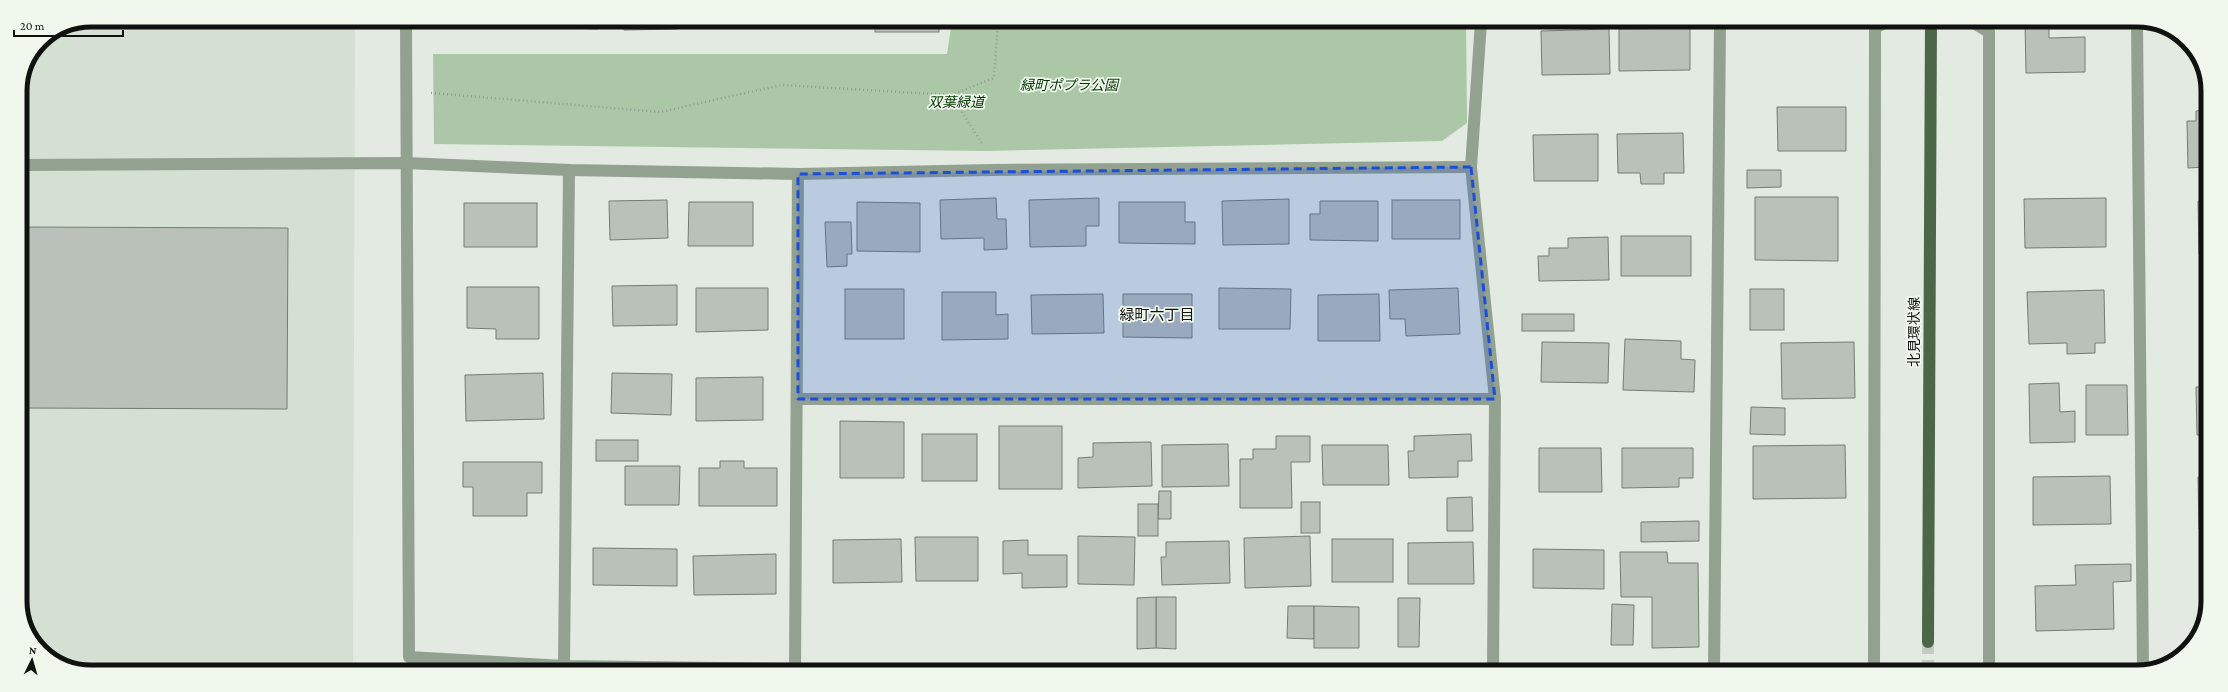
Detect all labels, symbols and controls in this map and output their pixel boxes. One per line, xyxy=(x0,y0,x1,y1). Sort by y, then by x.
scale bar xyxy=(14,12,123,38)
text: 20 m xyxy=(20,19,45,33)
park label: 緑町ポプラ公園 xyxy=(1020,77,1120,93)
park label: 双葉緑道 xyxy=(928,94,986,110)
street label: 北見環状線 xyxy=(1906,297,1922,367)
district label: 緑町六丁目 xyxy=(1119,307,1195,323)
north arrow xyxy=(12,640,52,680)
text: N xyxy=(29,644,38,656)

